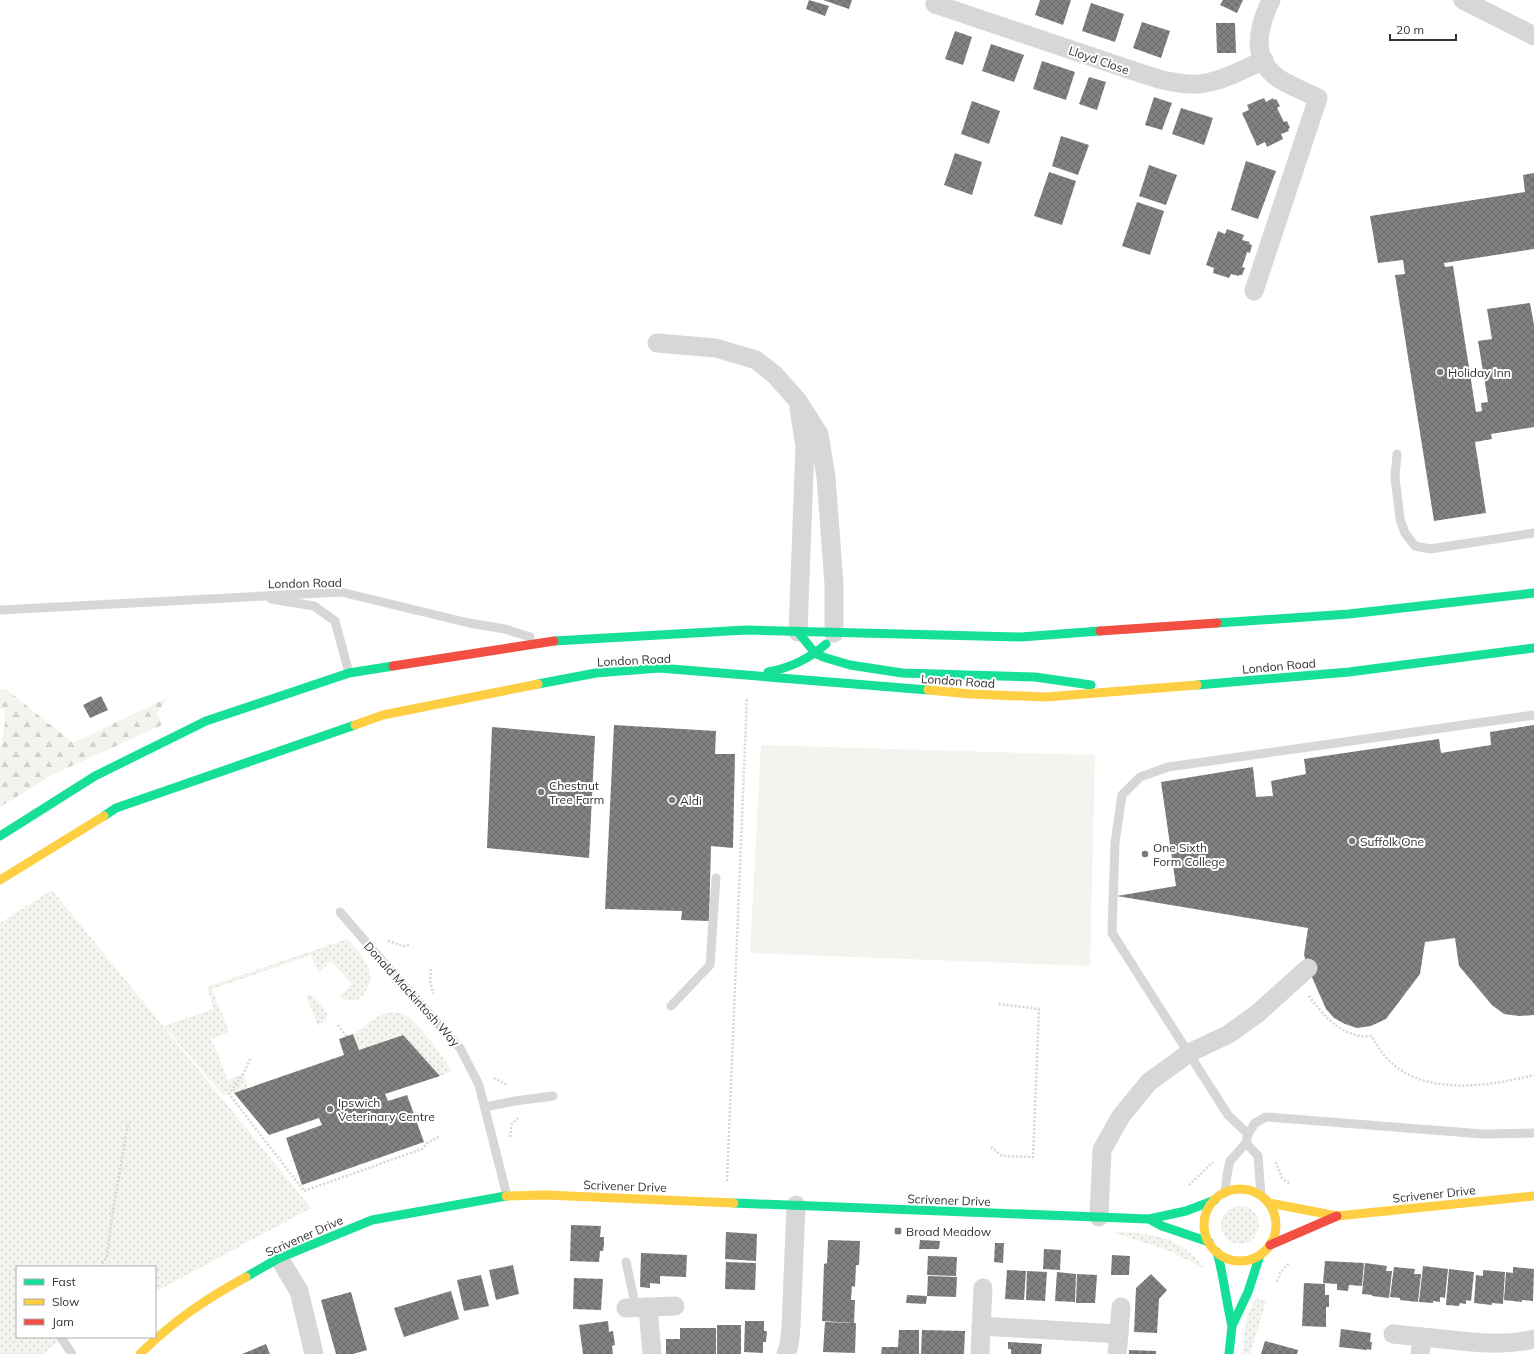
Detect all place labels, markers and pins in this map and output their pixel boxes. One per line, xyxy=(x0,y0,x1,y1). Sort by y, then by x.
place label: Holiday Inn xyxy=(1448,365,1511,380)
marker: Holiday Inn xyxy=(1435,367,1445,377)
place label: Chestnut Tree Farm xyxy=(549,778,604,807)
marker: Chestnut Tree Farm xyxy=(536,787,546,797)
place label: Aldi xyxy=(680,793,702,808)
marker: Aldi xyxy=(667,795,677,805)
place label: Suffolk One xyxy=(1360,834,1424,849)
marker: Suffolk One xyxy=(1347,836,1357,846)
place label: One Sixth Form College xyxy=(1153,840,1225,869)
marker: One Sixth Form College xyxy=(1140,849,1150,859)
place label: Ipswich Veterinary Centre xyxy=(338,1095,435,1124)
marker: Ipswich Veterinary Centre xyxy=(325,1104,335,1114)
place label: Broad Meadow xyxy=(906,1224,992,1239)
marker: Broad Meadow xyxy=(893,1226,903,1236)

